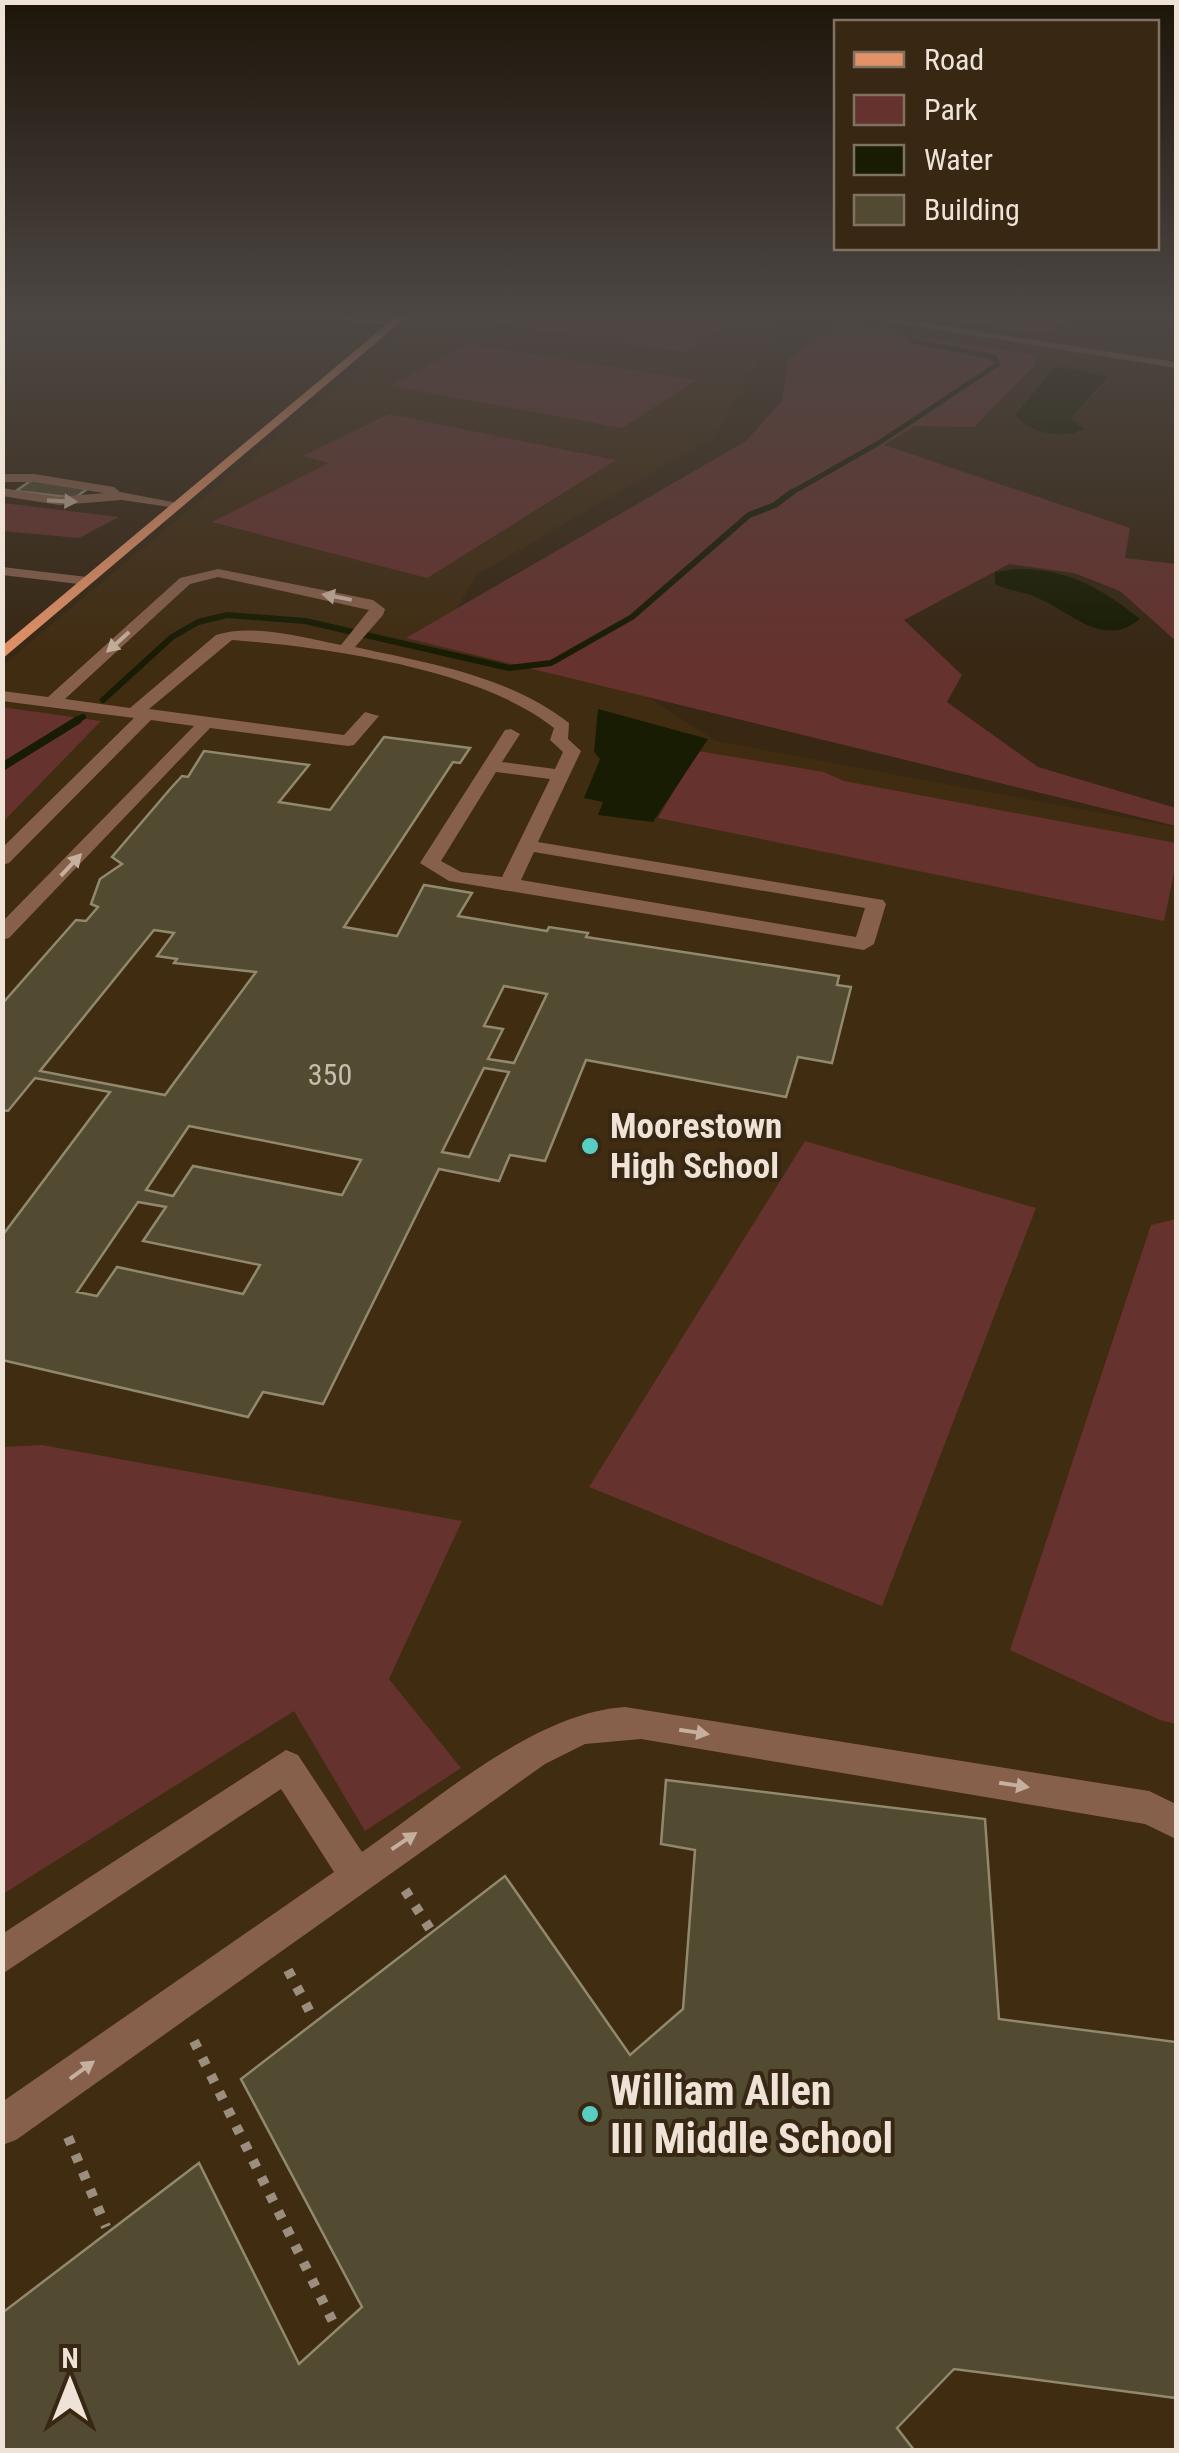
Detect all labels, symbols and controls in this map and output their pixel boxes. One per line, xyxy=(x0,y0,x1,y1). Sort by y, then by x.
legend xyxy=(834,20,1159,250)
text: Road xyxy=(924,42,984,77)
text: Park xyxy=(924,92,978,127)
text: Water xyxy=(924,142,993,177)
text: Building xyxy=(924,192,1020,227)
one-way arrow xyxy=(47,493,79,509)
one-way arrow xyxy=(321,588,352,604)
one-way arrow xyxy=(106,630,131,652)
one-way arrow xyxy=(59,853,82,877)
house number: 350 xyxy=(308,1057,352,1092)
place label: Moorestown High School xyxy=(610,1106,782,1187)
marker: Moorestown High School xyxy=(579,1135,601,1157)
one-way arrow xyxy=(678,1725,710,1740)
one-way arrow xyxy=(999,1778,1031,1793)
one-way arrow xyxy=(391,1832,417,1851)
one-way arrow xyxy=(69,2061,95,2080)
place label: William Allen III Middle School xyxy=(610,2066,893,2163)
marker: William Allen III Middle School xyxy=(579,2103,601,2125)
north arrow xyxy=(20,2333,120,2433)
text: N xyxy=(61,2342,79,2375)

